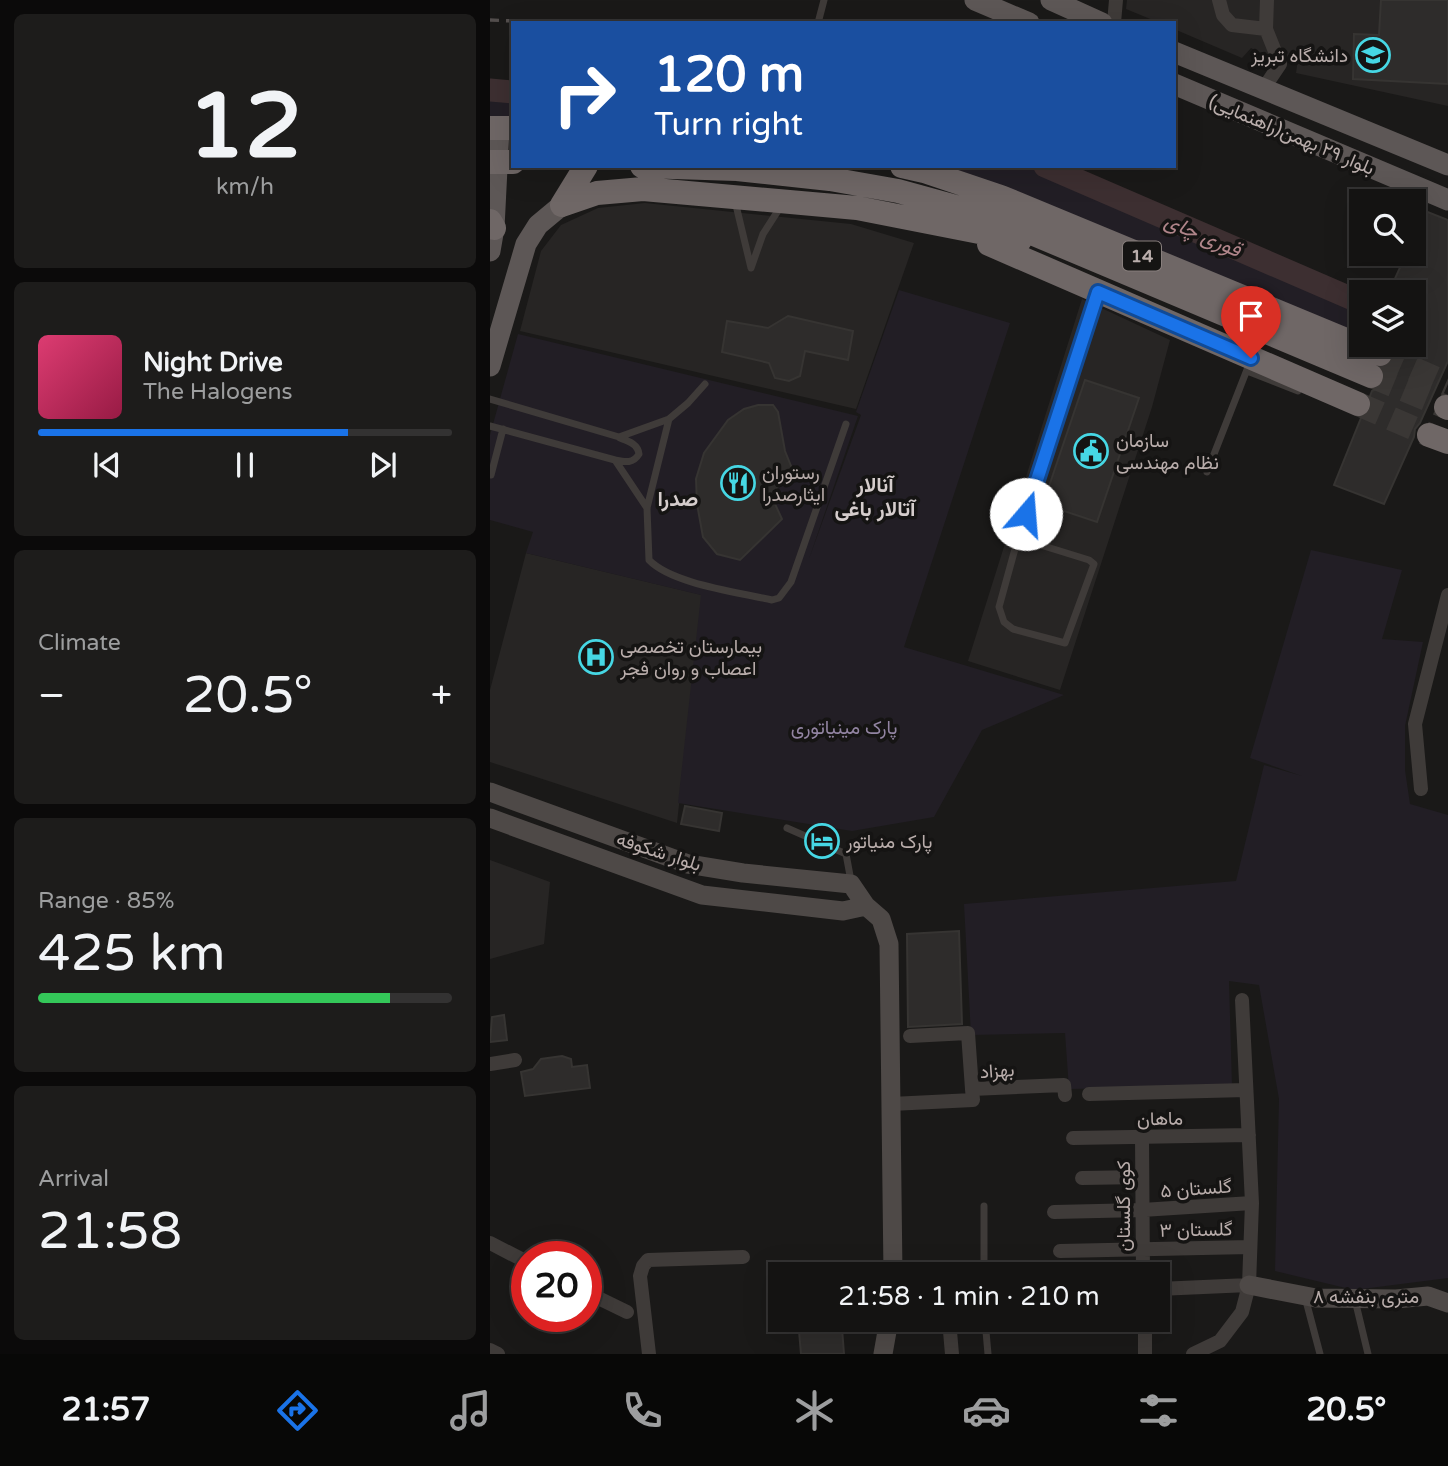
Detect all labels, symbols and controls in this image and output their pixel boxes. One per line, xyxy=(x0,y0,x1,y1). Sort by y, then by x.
school or university icon: دانشگاه تبریز xyxy=(1354,36,1392,74)
place label: دانشگاه تبریز xyxy=(1250,45,1348,67)
text: 120 m xyxy=(654,46,804,105)
icon: right xyxy=(539,49,630,140)
text: 12 xyxy=(188,72,302,182)
street label: بلوار ٢٩ بهمن(راهنمایی) xyxy=(1206,90,1378,180)
text: Turn right xyxy=(654,106,803,144)
text: km/h xyxy=(216,173,274,201)
map controls xyxy=(1349,189,1426,357)
button: search xyxy=(1349,189,1426,266)
water label: قوری چای xyxy=(1160,208,1247,265)
road number: 14 xyxy=(1123,242,1161,270)
button: layers xyxy=(1349,280,1426,357)
pin xyxy=(1221,286,1281,358)
icon: arrive xyxy=(1232,297,1270,335)
text: Night Drive xyxy=(143,347,283,378)
text: The Halogens xyxy=(143,378,292,406)
place label: سازمان نظام مهندسی xyxy=(1116,430,1219,475)
public building icon: سازمان نظام مهندسی xyxy=(1072,432,1110,470)
icon: previous xyxy=(88,446,126,484)
icon: pause xyxy=(226,446,264,484)
icon: next xyxy=(364,446,402,484)
place label: رستوران ایثارصدرا xyxy=(762,462,825,506)
restaurant icon: رستوران ایثارصدرا xyxy=(719,464,757,502)
district label: آنالار آتالار باغی xyxy=(834,473,917,522)
position arrow xyxy=(989,477,1063,551)
district label: صدرا xyxy=(658,487,698,512)
text: Climate xyxy=(38,629,121,657)
place label: بیمارستان تخصصی اعصاب و روان فجر xyxy=(619,636,762,680)
hospital icon: بیمارستان تخصصی اعصاب و روان فجر xyxy=(577,638,615,676)
text: 20.5° xyxy=(183,664,313,727)
text: − xyxy=(38,673,65,719)
text: + xyxy=(431,673,452,719)
park label: پارک مینیاتوری xyxy=(791,717,897,741)
hotel icon: پارک منیاتور xyxy=(803,822,841,860)
street label: بلوار شکوفه xyxy=(614,828,704,876)
place label: پارک منیاتور xyxy=(845,831,932,855)
text: Range · 85% xyxy=(38,887,174,915)
text: 425 km xyxy=(38,922,226,985)
street label: بهزاد xyxy=(979,1059,1015,1083)
street label: ماهان xyxy=(1137,1108,1183,1130)
street label: کوی گلستان xyxy=(1113,1161,1135,1251)
text: Arrival xyxy=(38,1165,109,1193)
street label: گلستان ۵ xyxy=(1159,1176,1233,1202)
text: 21:58 xyxy=(38,1200,182,1263)
street label: گلستان ۳ xyxy=(1159,1218,1233,1242)
speed limit sign: 20 xyxy=(511,1241,602,1332)
text: 21:58 · 1 min · 210 m xyxy=(838,1281,1100,1312)
street label: ۸ متری بنفشه xyxy=(1313,1286,1419,1308)
icon: directions xyxy=(273,1386,322,1435)
icon: music xyxy=(446,1386,495,1435)
icon: phone xyxy=(618,1386,667,1435)
icon: climate xyxy=(790,1386,839,1435)
icon: car xyxy=(962,1386,1011,1435)
icon: filters xyxy=(1134,1386,1183,1435)
text: 21:57 xyxy=(62,1391,150,1429)
text: 20.5° xyxy=(1306,1391,1386,1429)

